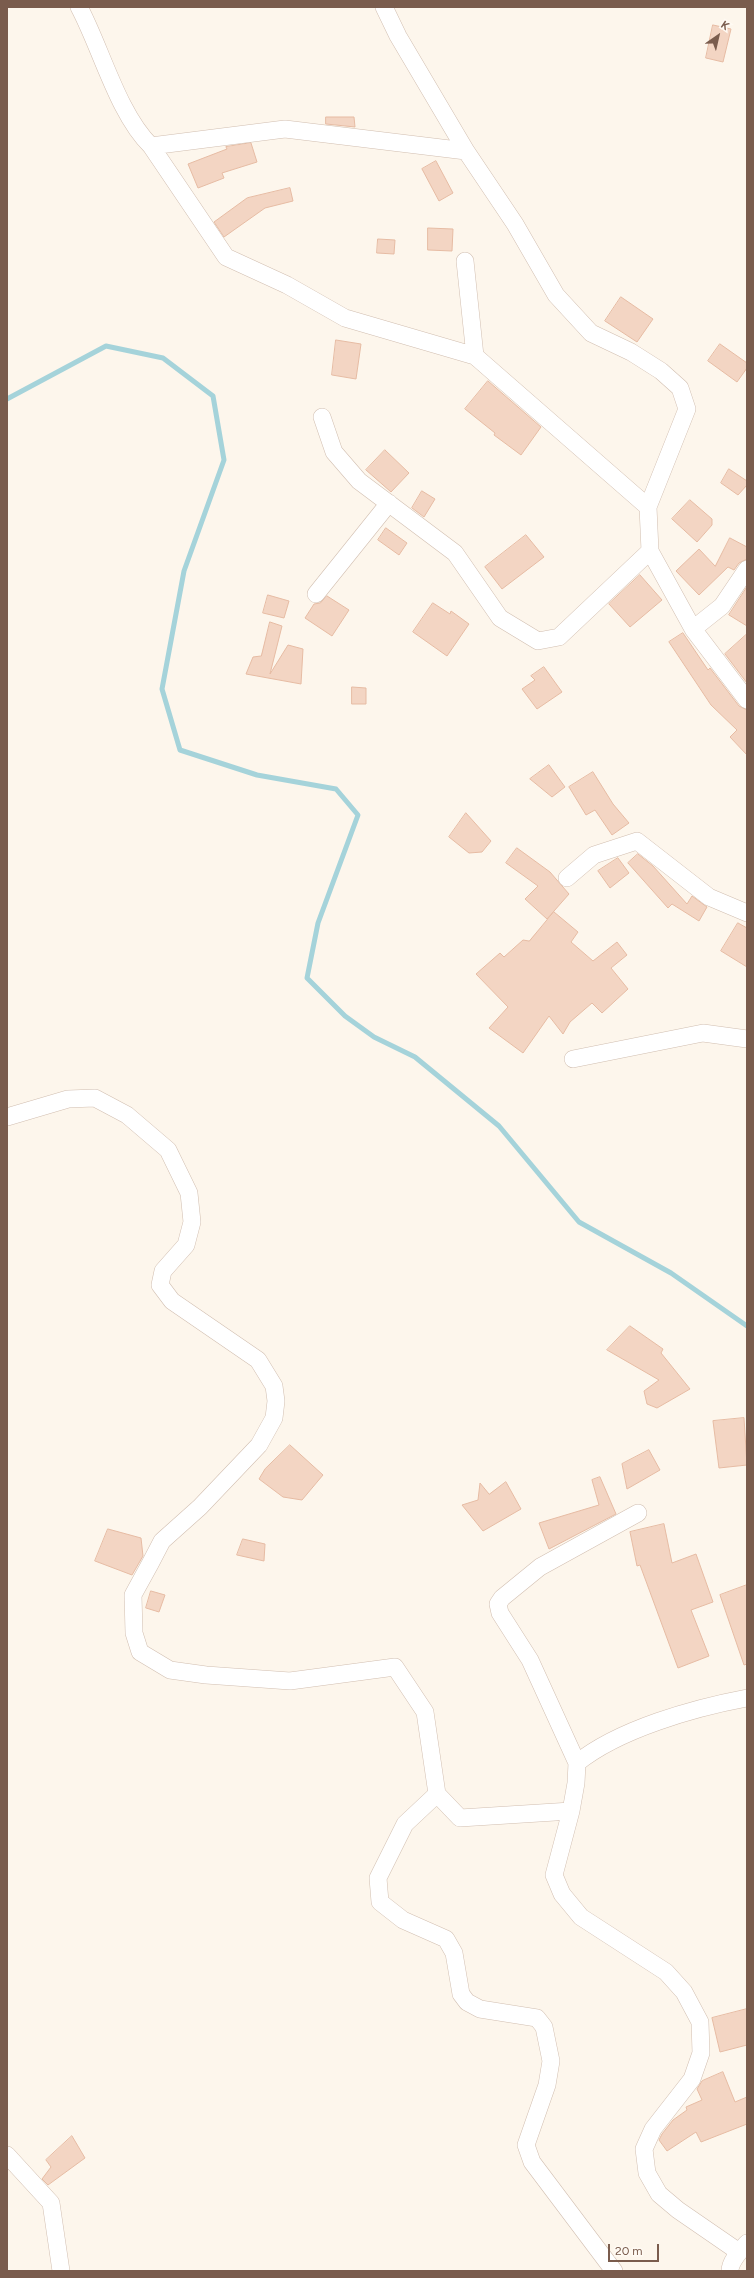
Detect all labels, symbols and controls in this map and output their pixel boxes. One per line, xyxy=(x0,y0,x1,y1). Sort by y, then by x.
north arrow xyxy=(698,16,738,56)
text: K xyxy=(718,18,732,33)
scale bar xyxy=(610,2236,661,2262)
text: 20 m xyxy=(615,2244,643,2258)

